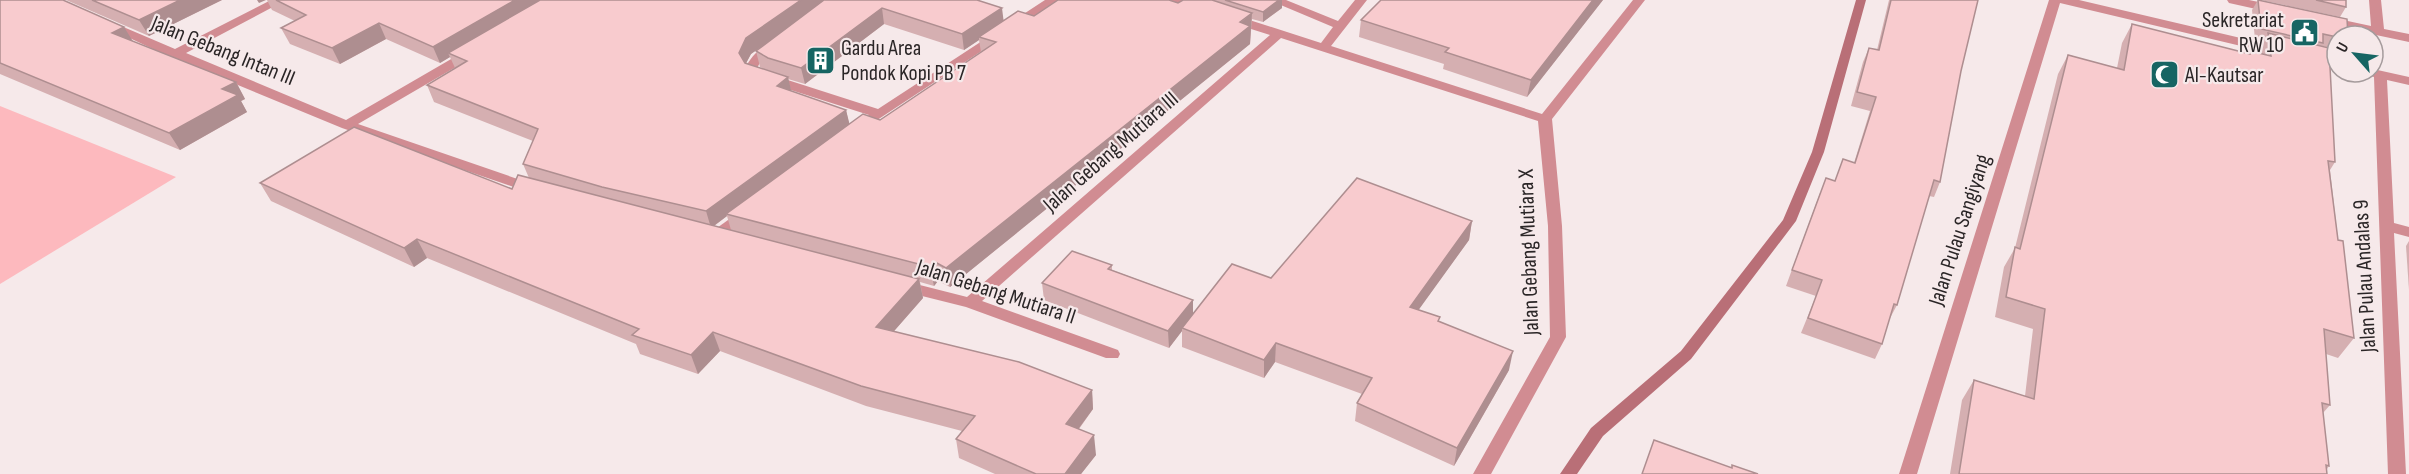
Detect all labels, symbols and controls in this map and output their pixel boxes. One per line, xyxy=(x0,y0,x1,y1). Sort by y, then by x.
place label: Sekretariat RW 10 xyxy=(2202,7,2284,59)
street label: Jalan Gebang Intan III xyxy=(146,9,299,92)
public building icon: Sekretariat RW 10 xyxy=(2289,17,2321,49)
north arrow xyxy=(2325,24,2385,84)
place label: Gardu Area Pondok Kopi PB 7 xyxy=(841,35,966,87)
text: U xyxy=(2333,40,2353,56)
building icon: Gardu Area Pondok Kopi PB 7 xyxy=(804,45,836,77)
mosque icon: Al-Kautsar xyxy=(2148,59,2180,91)
place label: Al-Kautsar xyxy=(2184,62,2264,89)
street label: Jalan Gebang Mutiara III xyxy=(1037,86,1184,219)
street label: Jalan Pulau Sangiyang xyxy=(1923,151,1997,310)
street label: Jalan Gebang Mutiara X xyxy=(1513,168,1545,337)
street label: Jalan Pulau Andalas 9 xyxy=(2348,199,2383,354)
street label: Jalan Gebang Mutiara II xyxy=(912,253,1079,330)

